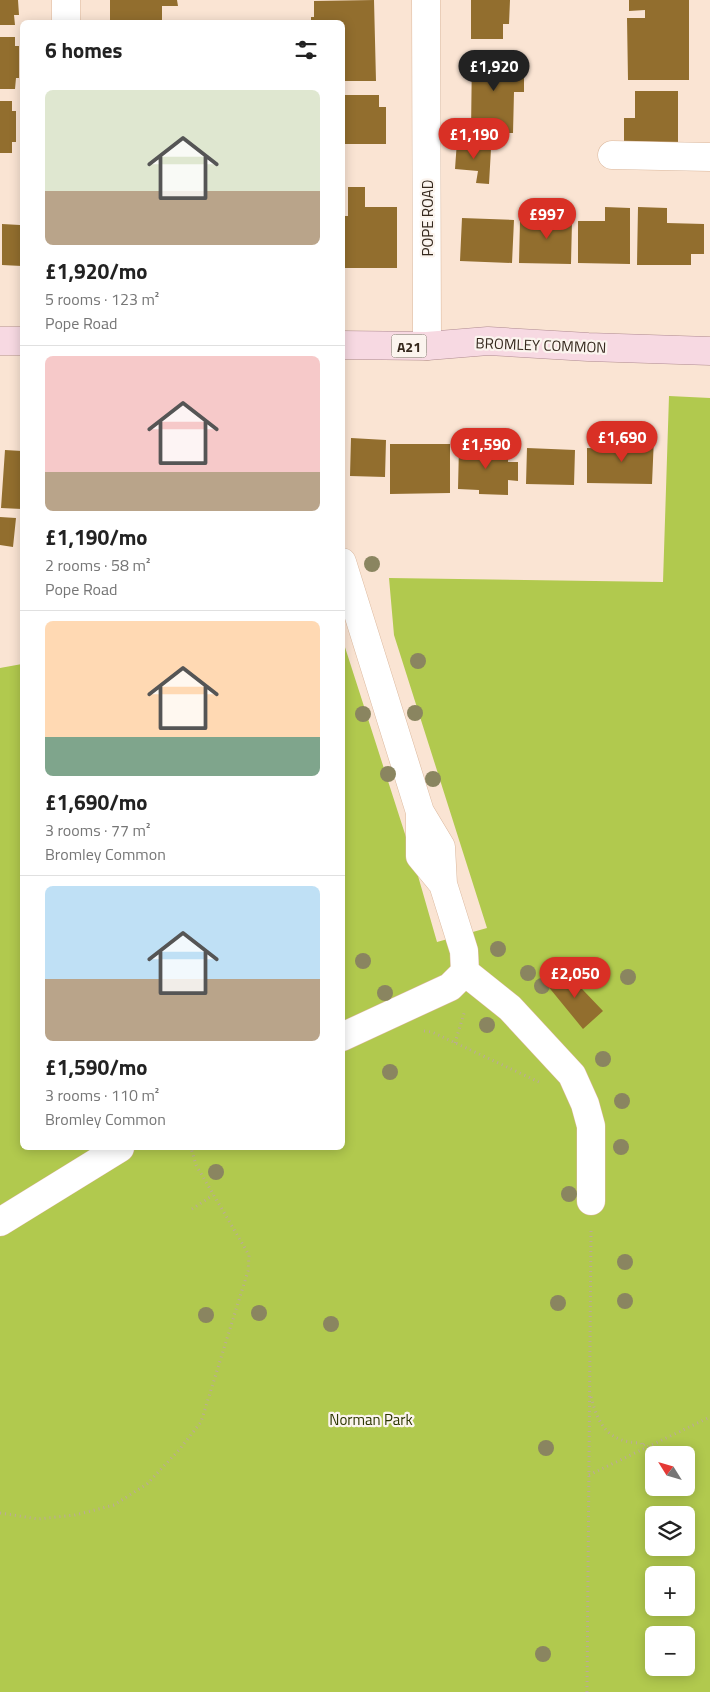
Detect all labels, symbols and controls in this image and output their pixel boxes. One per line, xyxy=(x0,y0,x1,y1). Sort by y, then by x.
text: 6 homes xyxy=(45,34,122,66)
icon: filters xyxy=(292,36,320,64)
pin: £1,920 xyxy=(453,49,535,92)
text: £1,920 xyxy=(469,54,519,78)
pin: £1,190 xyxy=(433,118,515,160)
text: £1,190 xyxy=(449,122,499,146)
icon: home xyxy=(138,123,228,213)
street label: POPE ROAD xyxy=(416,180,439,256)
pin: £997 xyxy=(517,198,577,240)
text: £997 xyxy=(529,202,565,226)
text: £1,920/mo xyxy=(45,255,147,287)
text: 5 rooms · 123 m² xyxy=(45,287,159,311)
text: Pope Road xyxy=(45,311,118,335)
street label: BROMLEY COMMON xyxy=(475,331,607,359)
road number: A21 xyxy=(392,334,426,358)
icon: home xyxy=(138,388,228,478)
pin: £1,690 xyxy=(581,420,663,463)
text: £1,690 xyxy=(597,425,647,449)
pin: £1,590 xyxy=(445,428,527,470)
text: £1,590 xyxy=(461,432,511,456)
text: £1,190/mo xyxy=(45,521,147,553)
text: 2 rooms · 58 m² xyxy=(45,553,150,577)
text: Pope Road xyxy=(45,577,118,601)
icon: home xyxy=(138,653,228,743)
text: £1,690/mo xyxy=(45,786,147,818)
text: 3 rooms · 77 m² xyxy=(45,818,150,842)
text: Bromley Common xyxy=(45,842,166,866)
icon: home xyxy=(138,918,228,1008)
pin: £2,050 xyxy=(534,956,616,999)
text: £2,050 xyxy=(550,961,600,985)
text: £1,590/mo xyxy=(45,1051,147,1083)
text: 3 rooms · 110 m² xyxy=(45,1083,159,1107)
text: Bromley Common xyxy=(45,1107,166,1131)
park label: Norman Park xyxy=(329,1408,413,1431)
north arrow xyxy=(645,1446,695,1496)
map controls xyxy=(645,1446,695,1676)
button: layers xyxy=(645,1506,695,1556)
button: + xyxy=(645,1566,695,1616)
button: − xyxy=(645,1626,695,1676)

